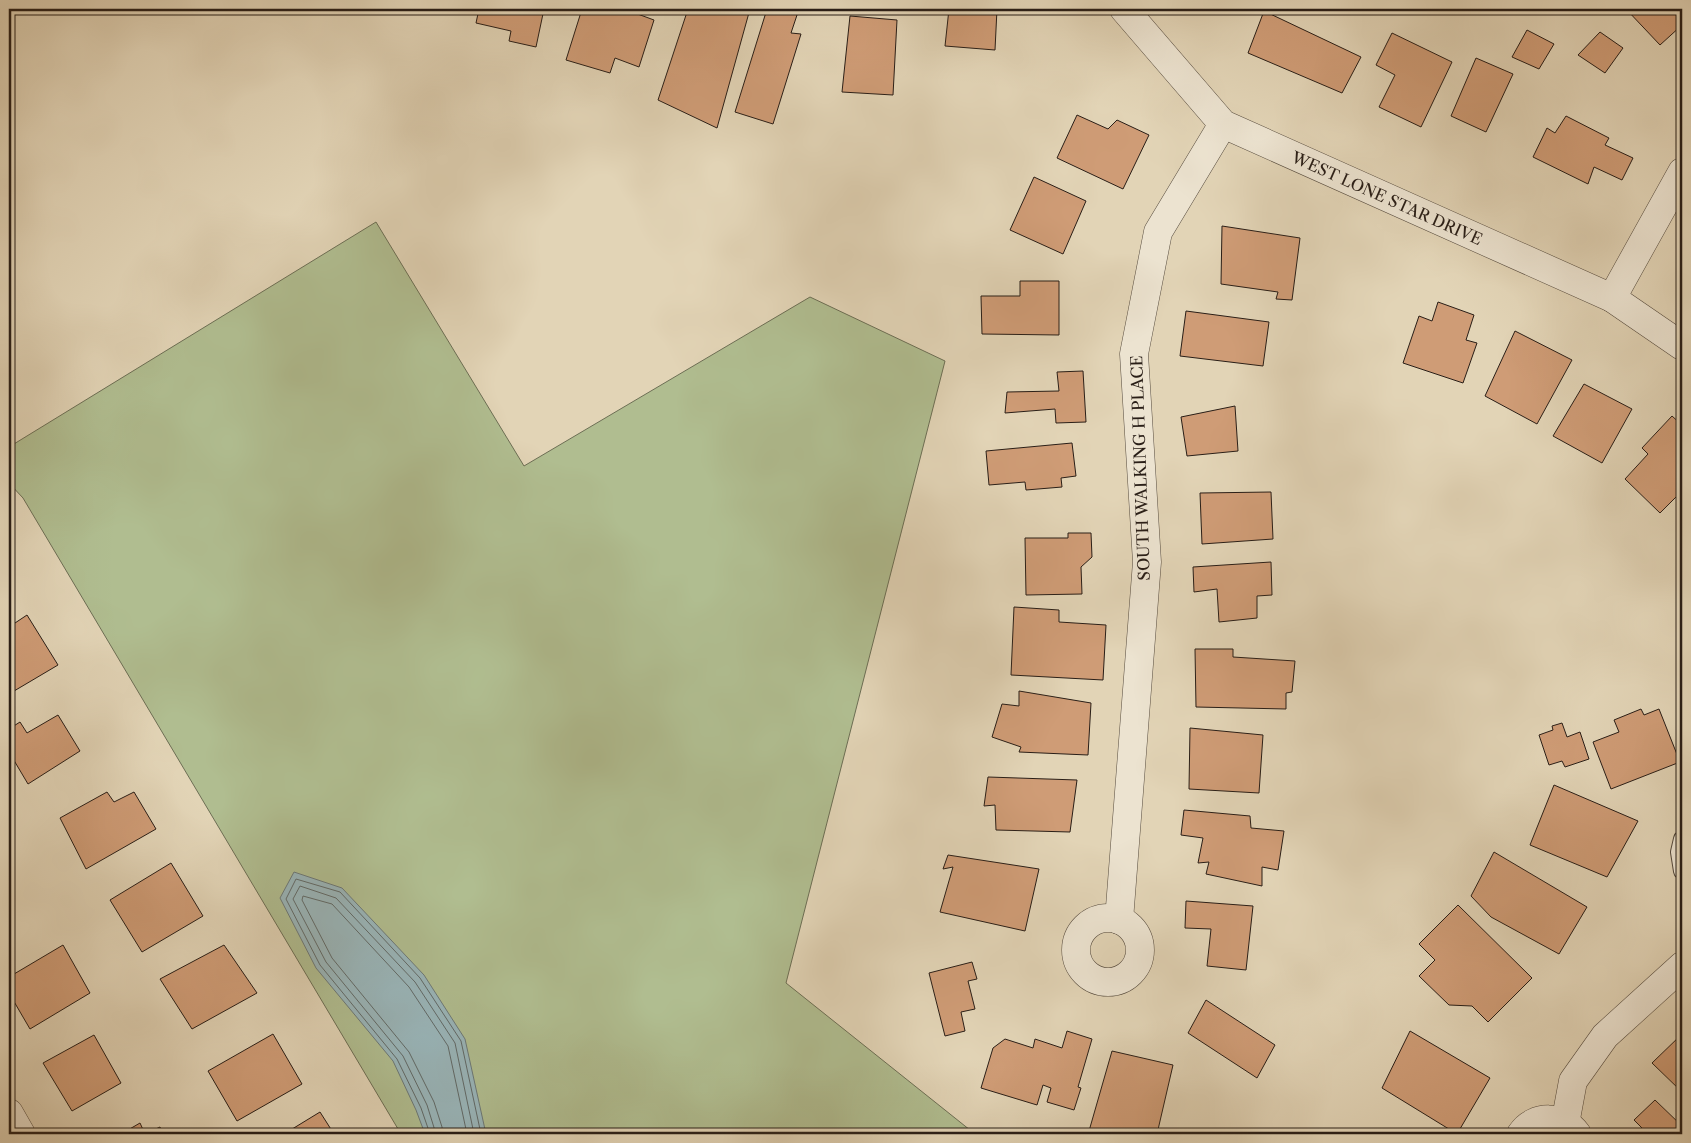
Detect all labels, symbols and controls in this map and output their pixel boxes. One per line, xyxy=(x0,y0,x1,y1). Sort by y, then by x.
street label: WEST LONE STAR DRIVE xyxy=(1288,146,1485,249)
street label: SOUTH WALKING H PLACE xyxy=(1126,355,1154,581)

